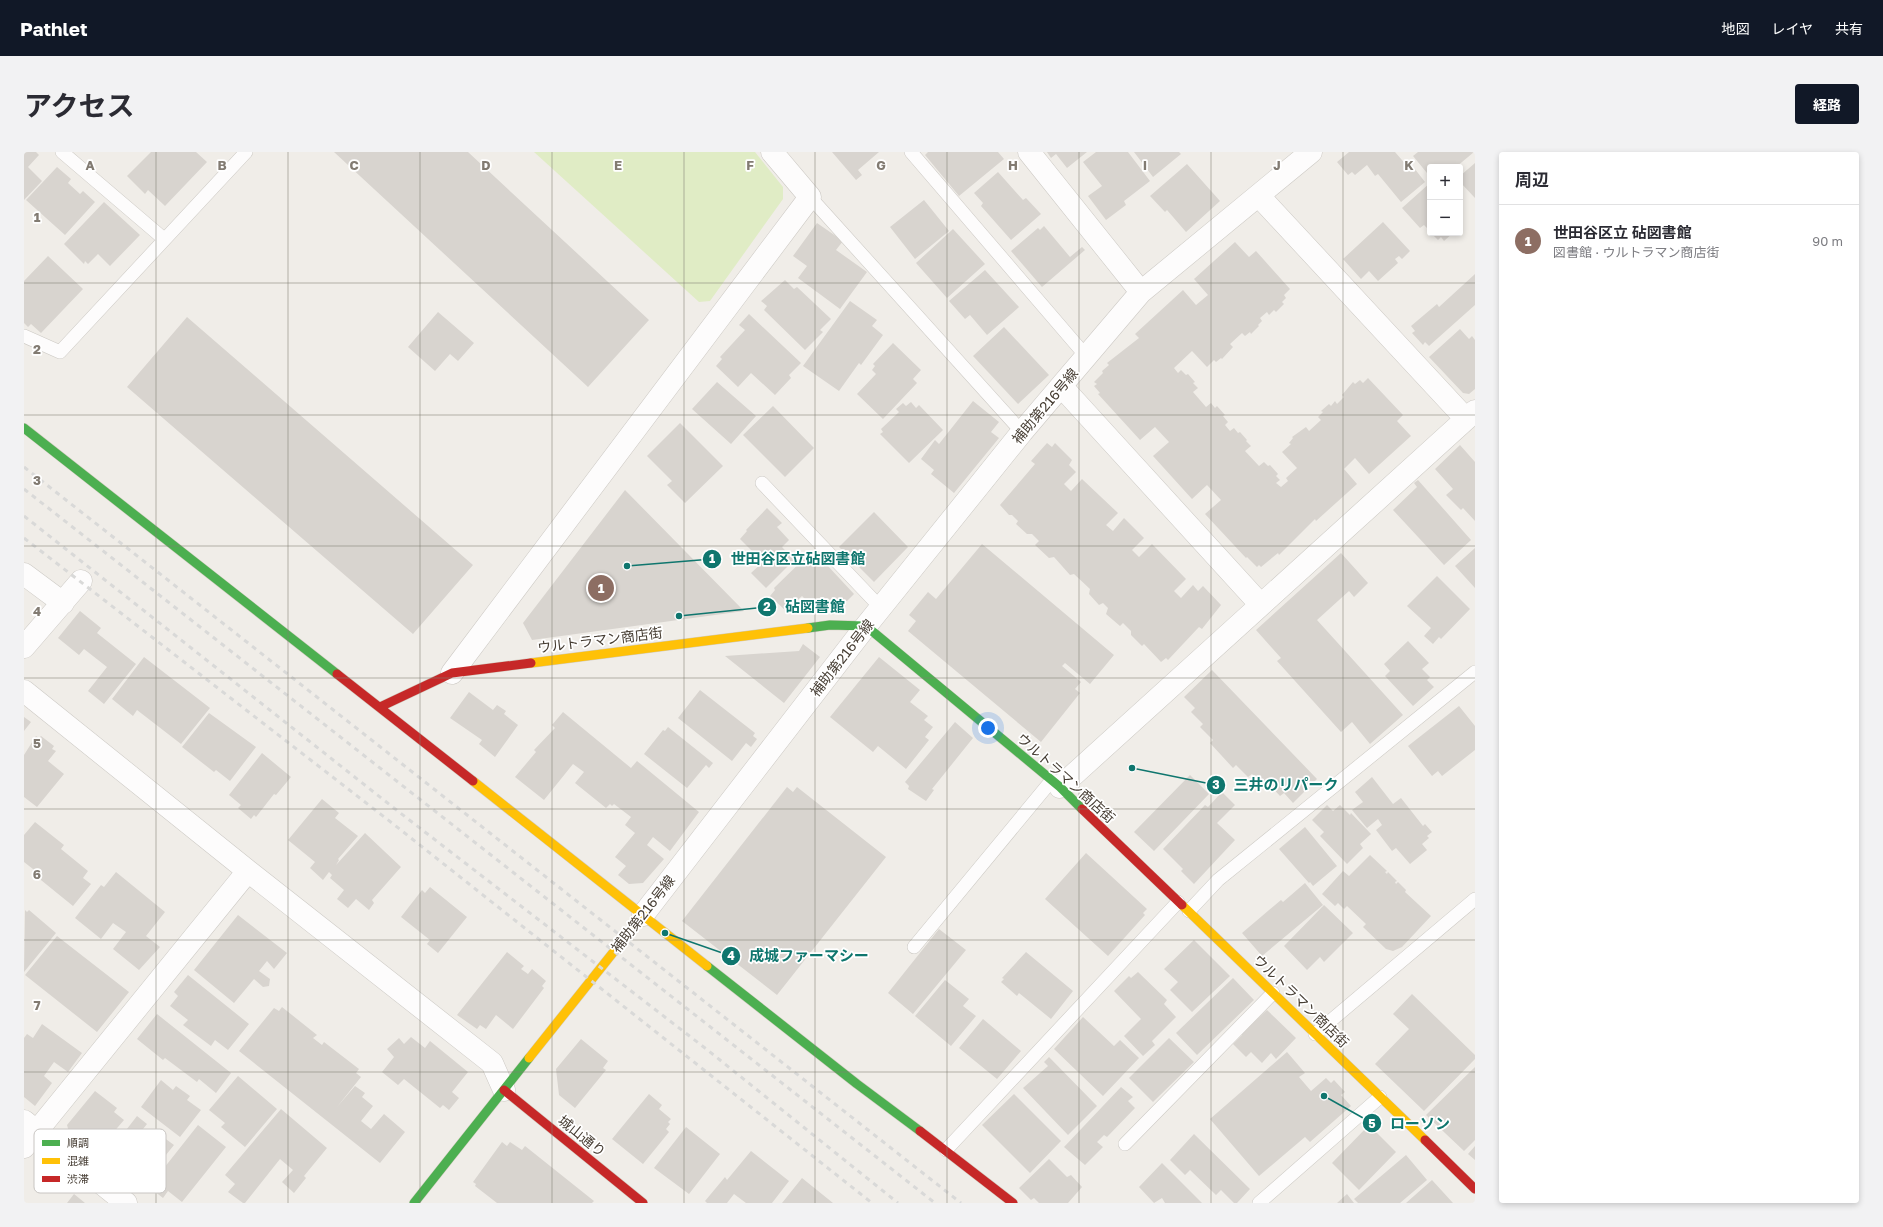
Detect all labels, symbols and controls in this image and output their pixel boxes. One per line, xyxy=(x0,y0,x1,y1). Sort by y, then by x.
text: Pathlet xyxy=(20,17,88,40)
text: 地図 xyxy=(1721,20,1749,37)
text: レイヤ xyxy=(1771,20,1813,37)
text: 共有 xyxy=(1835,20,1863,37)
button: 経路 xyxy=(1795,84,1859,124)
text: アクセス xyxy=(24,89,135,122)
text: A xyxy=(85,157,95,173)
text: B xyxy=(217,157,227,173)
text: C xyxy=(349,157,359,173)
text: D xyxy=(481,157,491,173)
text: E xyxy=(614,157,622,173)
text: F xyxy=(746,157,754,173)
text: G xyxy=(876,157,886,173)
text: H xyxy=(1008,157,1018,173)
text: I xyxy=(1143,157,1147,173)
text: J xyxy=(1273,157,1281,173)
text: K xyxy=(1404,157,1414,173)
map controls xyxy=(1427,164,1463,236)
button: + xyxy=(1427,164,1463,200)
text: 周辺 xyxy=(1515,169,1549,190)
button: − xyxy=(1427,200,1463,236)
text: 1 xyxy=(34,209,41,225)
text: 世田谷区立 砧図書館 xyxy=(1553,223,1692,241)
text: 1 xyxy=(1525,233,1531,249)
text: 90 m xyxy=(1812,233,1843,249)
text: 図書館 · ウルトラマン商店街 xyxy=(1553,244,1719,260)
text: 2 xyxy=(33,341,41,357)
street label: 補助第216号線 xyxy=(1008,364,1081,447)
text: 3 xyxy=(33,472,41,488)
callout: 世田谷区立砧図書館 xyxy=(702,545,873,572)
text: 世田谷区立砧図書館 xyxy=(730,549,866,567)
text: 1 xyxy=(709,551,715,566)
pin: 1 xyxy=(588,573,614,603)
callout: 砧図書館 xyxy=(757,594,853,621)
text: 砧図書館 xyxy=(785,597,845,615)
text: 2 xyxy=(763,599,771,614)
text: 4 xyxy=(33,603,41,619)
street label: 補助第216号線 xyxy=(806,616,877,700)
street label: ウルトラマン商店街 xyxy=(536,623,664,656)
your location xyxy=(978,718,998,738)
street label: ウルトラマン商店街 xyxy=(1014,729,1119,826)
text: 5 xyxy=(33,735,41,751)
callout: 三井のリパーク xyxy=(1206,772,1347,799)
text: 三井のリパーク xyxy=(1233,775,1339,793)
text: 3 xyxy=(1212,777,1220,792)
text: 6 xyxy=(33,866,41,882)
street label: 補助第216号線 xyxy=(607,872,678,956)
callout: 成城ファーマシー xyxy=(721,942,877,969)
text: 成城ファーマシー xyxy=(749,946,869,964)
text: 4 xyxy=(727,948,735,963)
street label: ウルトラマン商店街 xyxy=(1250,951,1353,1051)
text: 7 xyxy=(33,997,41,1013)
callout: ローソン xyxy=(1362,1110,1458,1137)
street label: 城山通り xyxy=(555,1111,609,1160)
text: ローソン xyxy=(1390,1114,1450,1132)
text: 5 xyxy=(1368,1116,1376,1131)
legend xyxy=(34,1129,166,1193)
text: 順調 xyxy=(67,1136,89,1149)
text: 混雑 xyxy=(67,1154,89,1167)
text: 渋滞 xyxy=(67,1172,89,1185)

